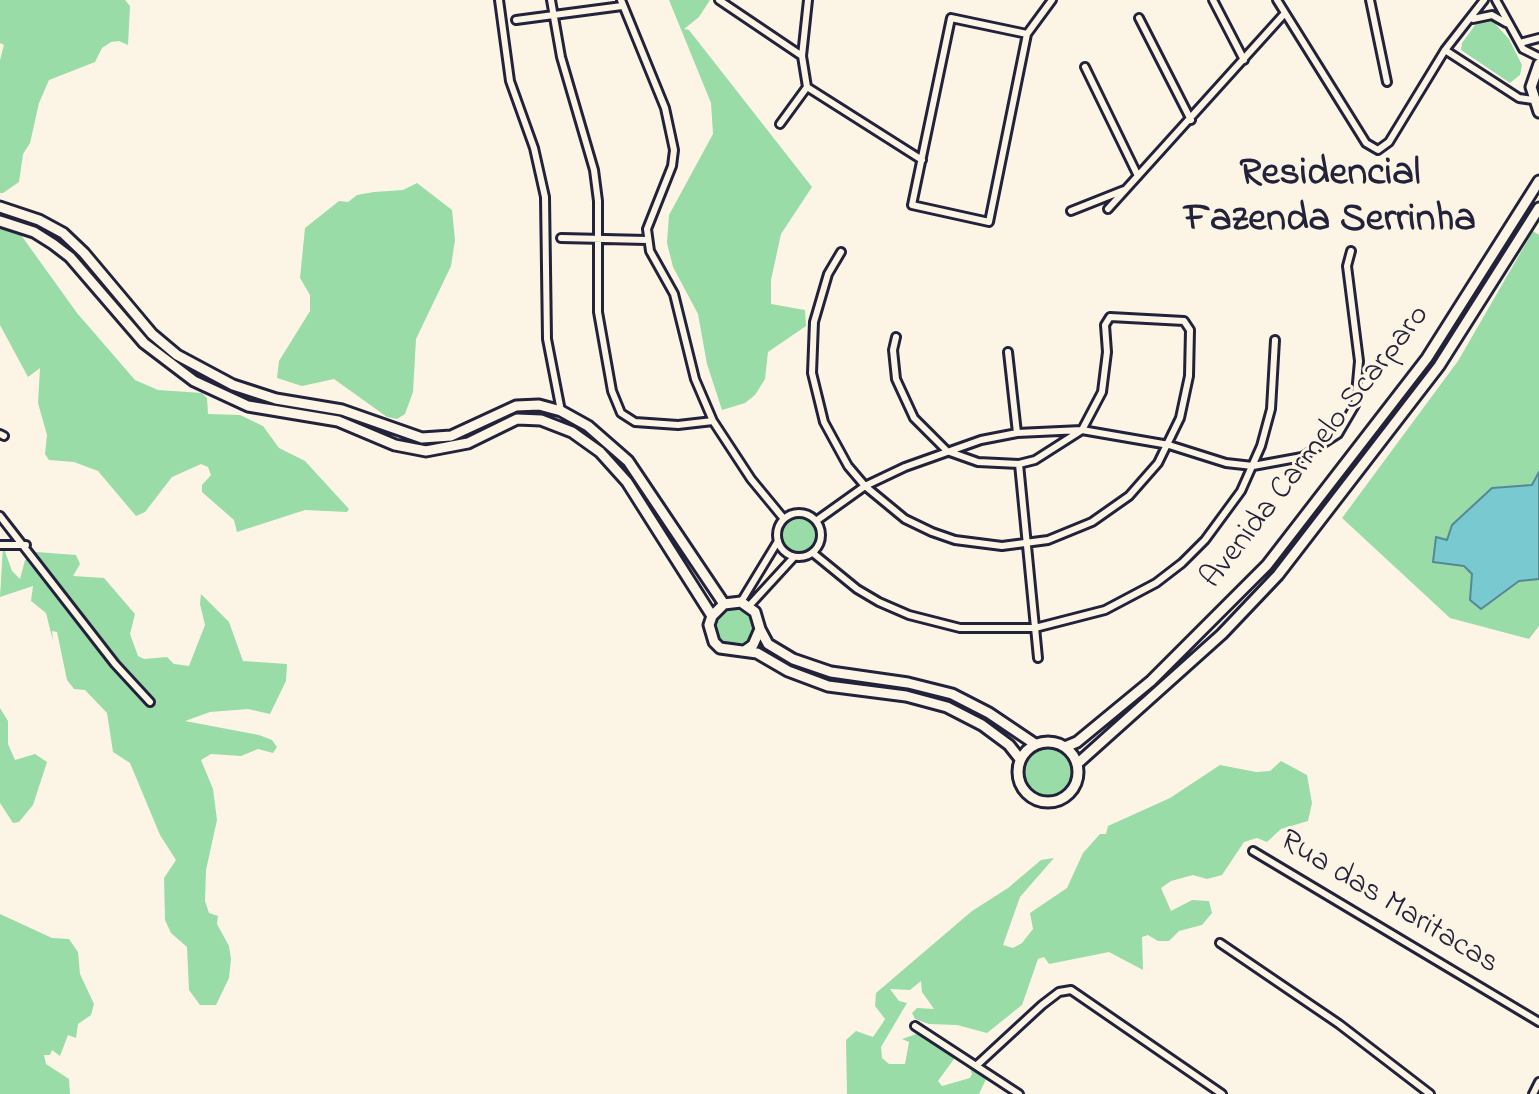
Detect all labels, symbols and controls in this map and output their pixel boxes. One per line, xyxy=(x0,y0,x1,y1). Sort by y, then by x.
district label: Residencial Fazenda Serrinha xyxy=(1184,152,1476,246)
street label: Avenida Carmelo Scarparo xyxy=(1194,299,1440,597)
street label: Rua das Maritacas xyxy=(1271,823,1505,985)

